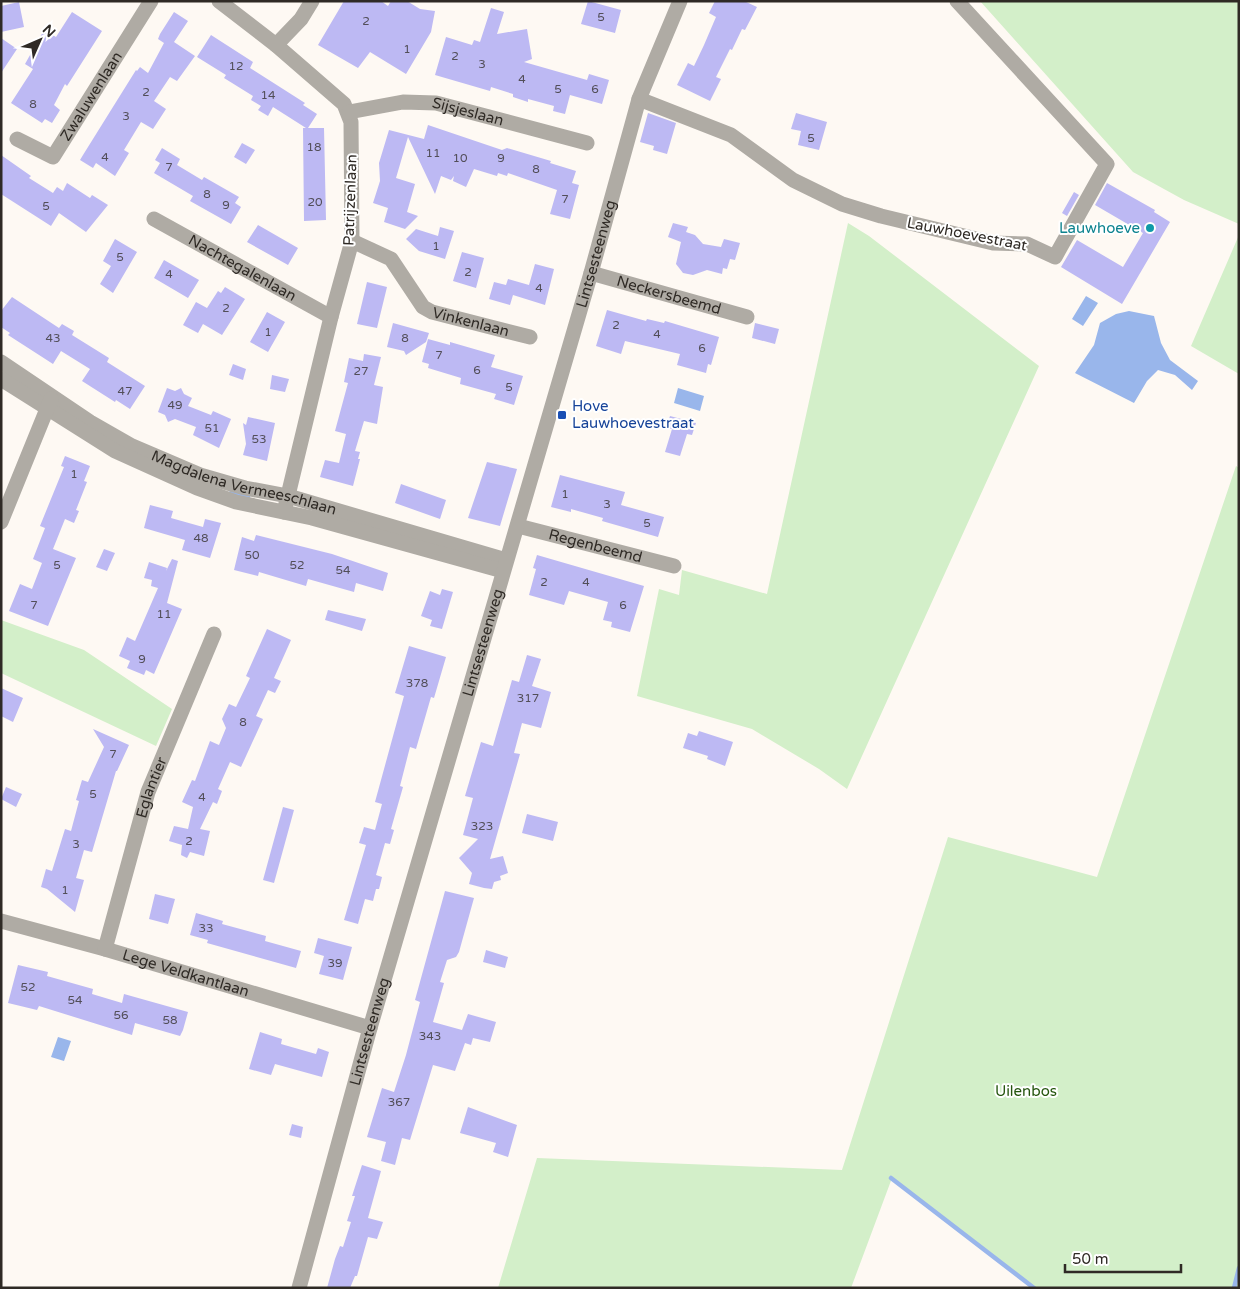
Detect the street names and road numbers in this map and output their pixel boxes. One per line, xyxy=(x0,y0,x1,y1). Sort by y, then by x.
street label: Zwaluwenlaan xyxy=(56,48,126,144)
street label: Sijsjeslaan xyxy=(430,93,506,130)
street label: Patrijzenlaan xyxy=(339,154,361,246)
street label: Lintsesteenweg xyxy=(572,198,620,310)
street label: Lauwhoevestraat xyxy=(905,214,1029,255)
street label: Nachtegalenlaan xyxy=(185,231,299,305)
street label: Neckersbeemd xyxy=(615,272,723,318)
street label: Vinkenlaan xyxy=(431,303,511,340)
street label: Magdalena Vermeeschlaan xyxy=(149,446,339,519)
street label: Regenbeemd xyxy=(547,525,644,567)
street label: Lintsesteenweg xyxy=(459,587,507,699)
street label: Eglantier xyxy=(132,754,171,820)
street label: Lege Veldkantlaan xyxy=(120,946,251,1000)
street label: Lintsesteenweg xyxy=(346,975,393,1087)

